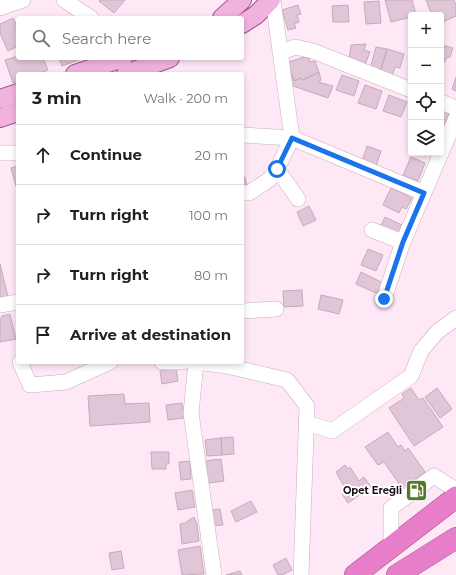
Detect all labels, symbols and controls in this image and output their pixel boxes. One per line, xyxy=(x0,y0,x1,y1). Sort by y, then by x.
map controls xyxy=(408,12,444,156)
button: + xyxy=(408,12,444,48)
search box xyxy=(16,16,244,60)
icon: search xyxy=(30,27,52,49)
text: Search here xyxy=(62,29,151,48)
button: − xyxy=(408,48,444,84)
button: locate xyxy=(408,84,444,120)
text: 3 min xyxy=(32,88,82,108)
text: Walk · 200 m xyxy=(143,90,228,106)
button: layers xyxy=(408,120,444,156)
icon: ahead xyxy=(32,144,54,166)
text: Continue xyxy=(70,145,142,164)
text: 20 m xyxy=(195,147,228,163)
route start xyxy=(268,160,286,178)
icon: right xyxy=(32,204,54,226)
text: Turn right xyxy=(70,205,149,224)
text: 100 m xyxy=(189,207,228,223)
icon: right xyxy=(32,264,54,286)
text: Turn right xyxy=(70,265,149,284)
text: 80 m xyxy=(194,267,228,283)
route end xyxy=(375,290,393,308)
icon: arrive xyxy=(32,324,54,346)
text: Arrive at destination xyxy=(70,325,231,344)
fuel station icon: Opet Ereğli xyxy=(404,477,430,503)
place label: Opet Ereğli xyxy=(343,484,402,497)

